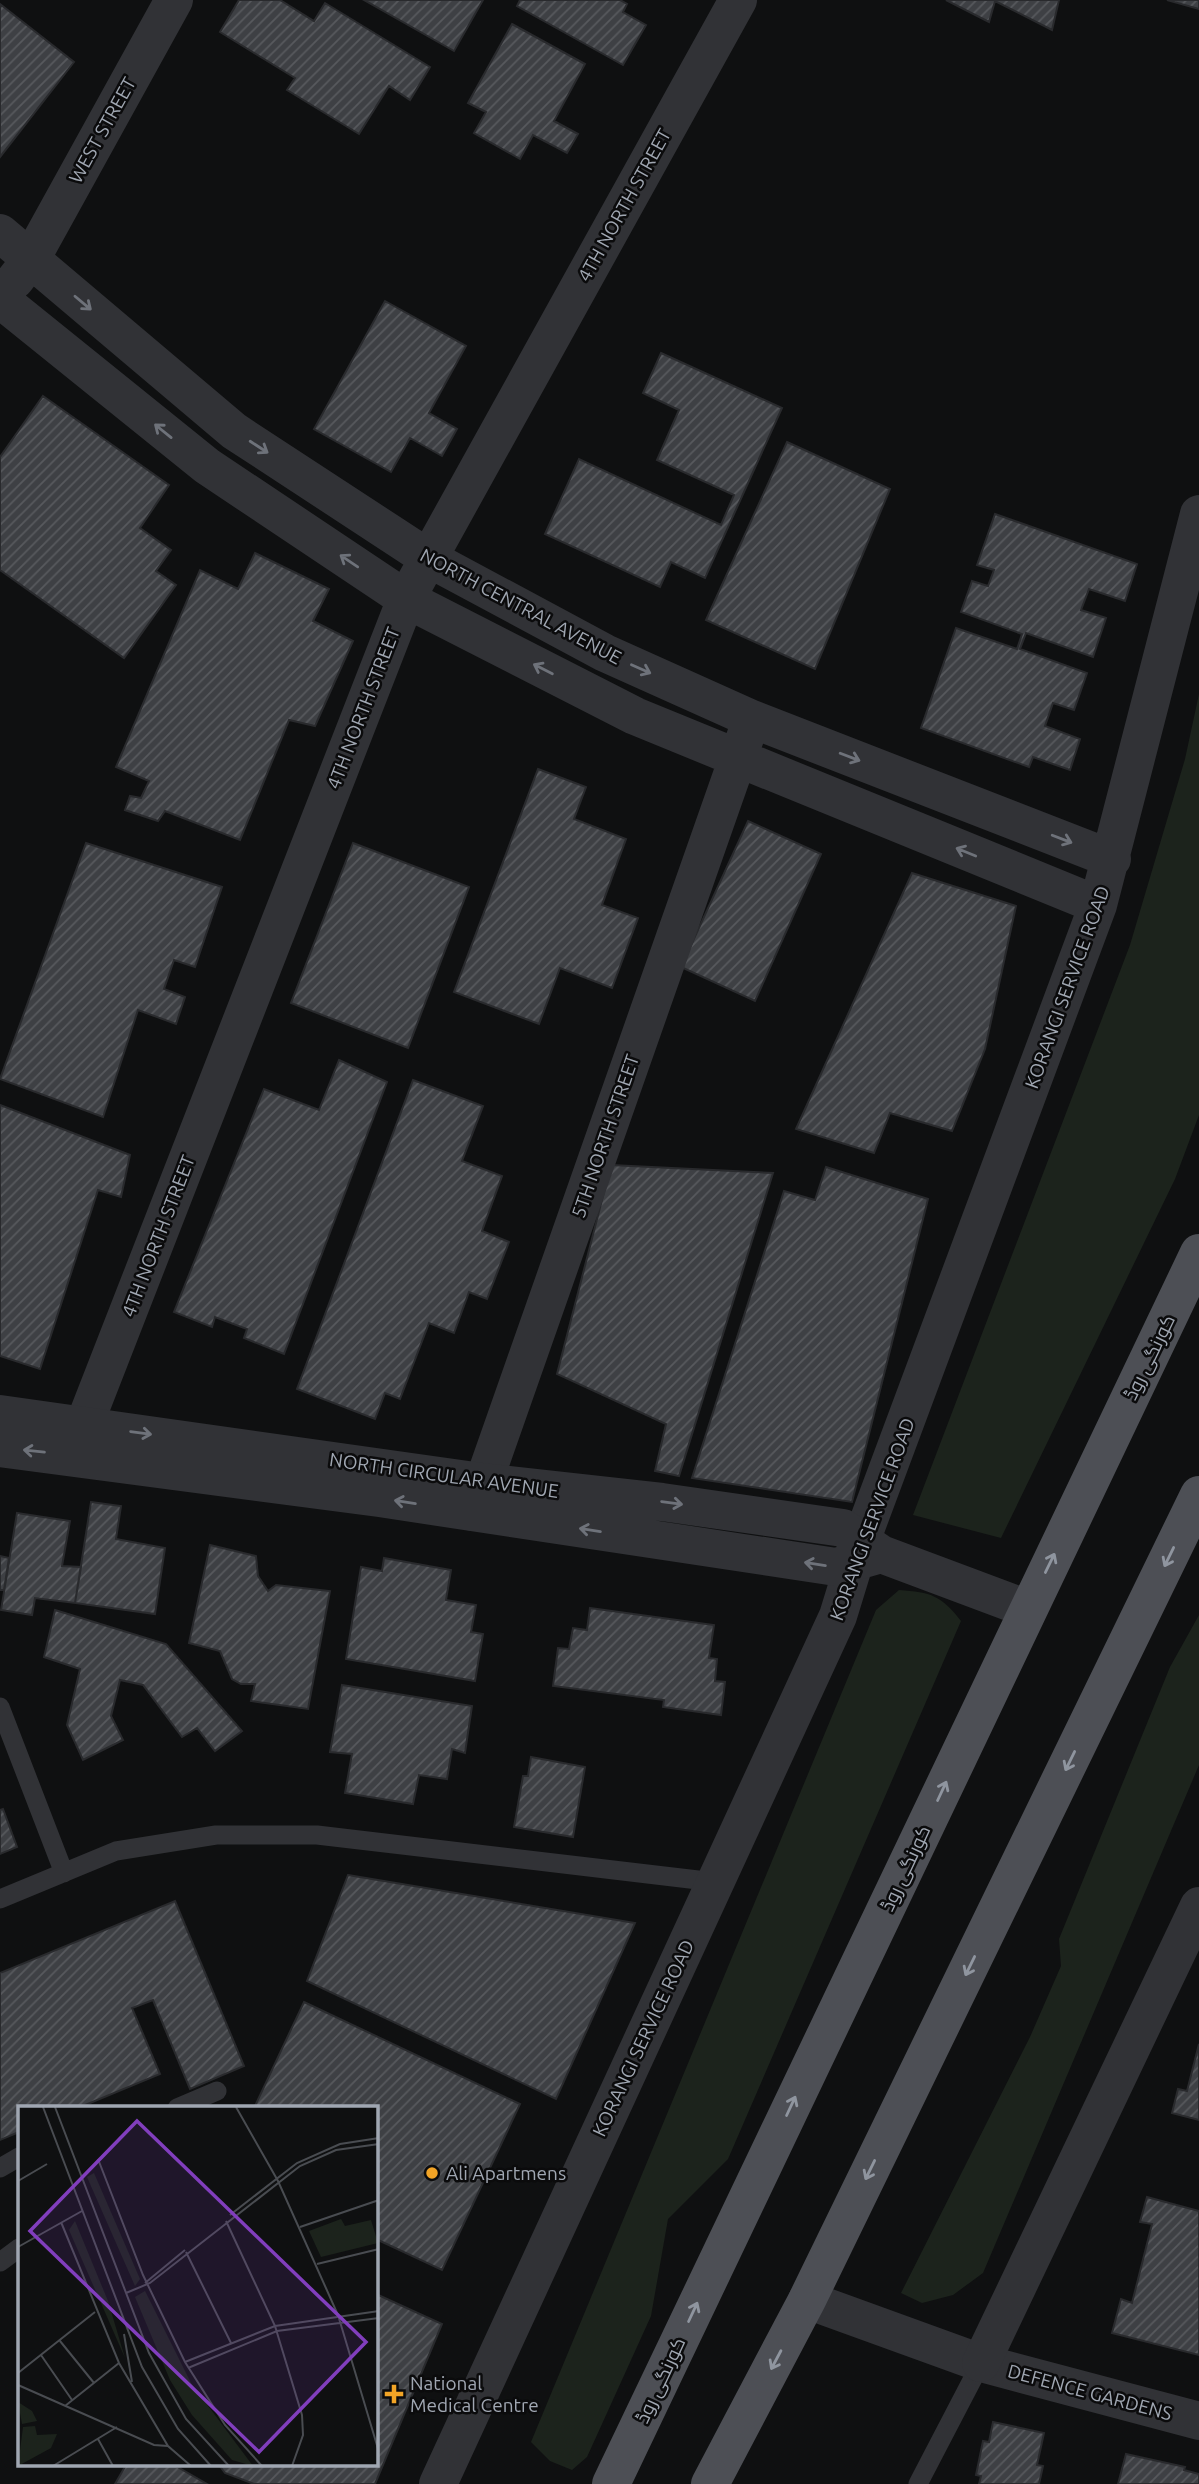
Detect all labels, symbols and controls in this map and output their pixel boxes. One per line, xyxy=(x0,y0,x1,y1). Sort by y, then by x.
street label: WEST STREET xyxy=(64,73,140,187)
street label: 4TH NORTH STREET xyxy=(573,124,675,285)
one-way arrow xyxy=(73,295,91,311)
one-way arrow xyxy=(154,423,172,438)
one-way arrow xyxy=(249,440,268,454)
street label: NORTH CENTRAL AVENUE xyxy=(417,544,625,668)
one-way arrow xyxy=(340,554,359,568)
street label: 4TH NORTH STREET xyxy=(322,624,404,792)
one-way arrow xyxy=(533,662,554,675)
one-way arrow xyxy=(629,663,651,676)
one-way arrow xyxy=(839,752,861,765)
one-way arrow xyxy=(1051,834,1073,847)
one-way arrow xyxy=(956,845,978,858)
street label: KORANGI SERVICE ROAD xyxy=(1020,883,1114,1091)
street label: 5TH NORTH STREET xyxy=(567,1051,643,1221)
street label: 4TH NORTH STREET xyxy=(117,1152,199,1320)
street label: کورنگی روڈ xyxy=(1119,1311,1180,1404)
street label: KORANGI SERVICE ROAD xyxy=(825,1415,919,1623)
one-way arrow xyxy=(129,1426,151,1439)
one-way arrow xyxy=(23,1444,46,1457)
street label: NORTH CIRCULAR AVENUE xyxy=(328,1448,560,1502)
one-way arrow xyxy=(394,1495,417,1508)
one-way arrow xyxy=(660,1497,683,1510)
one-way arrow xyxy=(579,1523,602,1536)
one-way arrow xyxy=(1162,1545,1175,1567)
one-way arrow xyxy=(1044,1553,1057,1574)
one-way arrow xyxy=(804,1557,827,1570)
one-way arrow xyxy=(1062,1750,1076,1771)
one-way arrow xyxy=(935,1781,949,1802)
street label: کورنگی روڈ xyxy=(876,1822,935,1915)
street label: KORANGI SERVICE ROAD xyxy=(588,1936,698,2140)
one-way arrow xyxy=(963,1955,976,1976)
one-way arrow xyxy=(785,2096,798,2118)
inset map xyxy=(18,2106,378,2466)
one-way arrow xyxy=(863,2159,877,2180)
place label: Ali Apartmens xyxy=(446,2162,566,2184)
marker: Ali Apartmens xyxy=(424,2165,440,2181)
one-way arrow xyxy=(687,2302,700,2323)
street label: کورنگی روڈ xyxy=(631,2334,690,2427)
one-way arrow xyxy=(768,2349,782,2370)
street label: DEFENCE GARDENS xyxy=(1005,2359,1175,2425)
place label: National Medical Centre xyxy=(410,2372,539,2416)
marker: National Medical Centre xyxy=(384,2384,404,2404)

